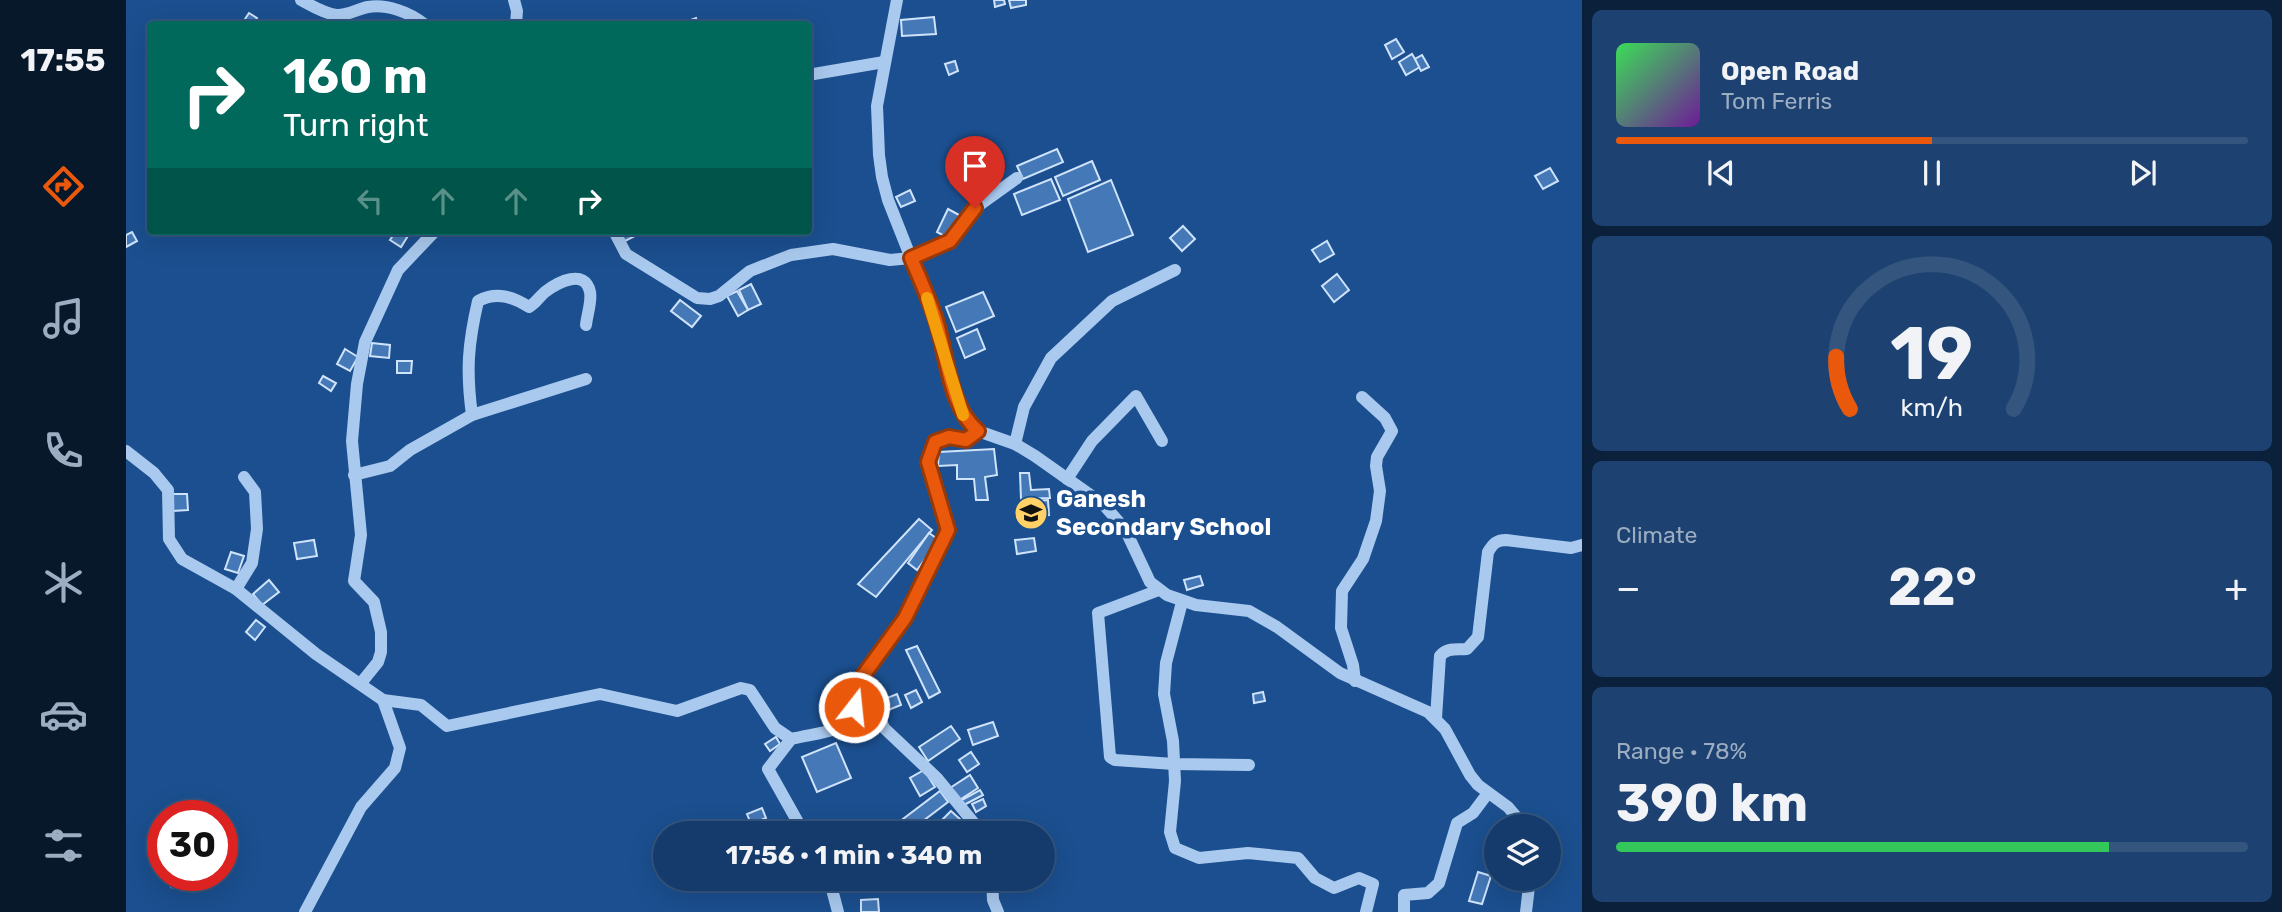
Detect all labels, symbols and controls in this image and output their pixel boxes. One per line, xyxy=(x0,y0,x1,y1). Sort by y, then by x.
text: 17:55 xyxy=(21,41,105,79)
text: 160 m xyxy=(283,47,428,105)
icon: right xyxy=(168,49,259,140)
text: Open Road xyxy=(1721,56,1859,87)
text: Tom Ferris xyxy=(1721,87,1832,115)
text: Turn right xyxy=(283,106,428,144)
pin xyxy=(945,136,1005,208)
icon: arrive xyxy=(956,147,994,185)
icon: previous xyxy=(1702,154,1740,192)
icon: pause xyxy=(1913,154,1951,192)
icon: next xyxy=(2124,154,2162,192)
icon: directions xyxy=(39,162,88,211)
icon: left xyxy=(351,182,389,220)
icon: ahead xyxy=(424,182,462,220)
icon: ahead xyxy=(497,182,535,220)
icon: right xyxy=(570,182,608,220)
icon: music xyxy=(39,294,88,343)
text: 19 xyxy=(1891,312,1973,398)
text: km/h xyxy=(1901,393,1963,422)
icon: phone xyxy=(39,426,88,475)
place label: Ganesh Secondary School xyxy=(1056,485,1271,541)
school or university icon: Ganesh Secondary School xyxy=(1012,494,1050,532)
text: Climate xyxy=(1616,521,1697,549)
text: 22° xyxy=(1888,556,1977,618)
icon: climate xyxy=(39,558,88,607)
text: − xyxy=(1616,565,1641,611)
text: + xyxy=(2224,565,2248,611)
position arrow xyxy=(817,670,891,744)
icon: car xyxy=(39,690,88,739)
text: Range · 78% xyxy=(1616,737,1747,765)
text: 390 km xyxy=(1616,772,1808,834)
speed limit sign: 30 xyxy=(147,800,238,891)
map controls xyxy=(1484,814,1561,891)
button: layers xyxy=(1484,814,1561,891)
icon: filters xyxy=(39,821,88,870)
text: 17:56 · 1 min · 340 m xyxy=(726,840,982,871)

